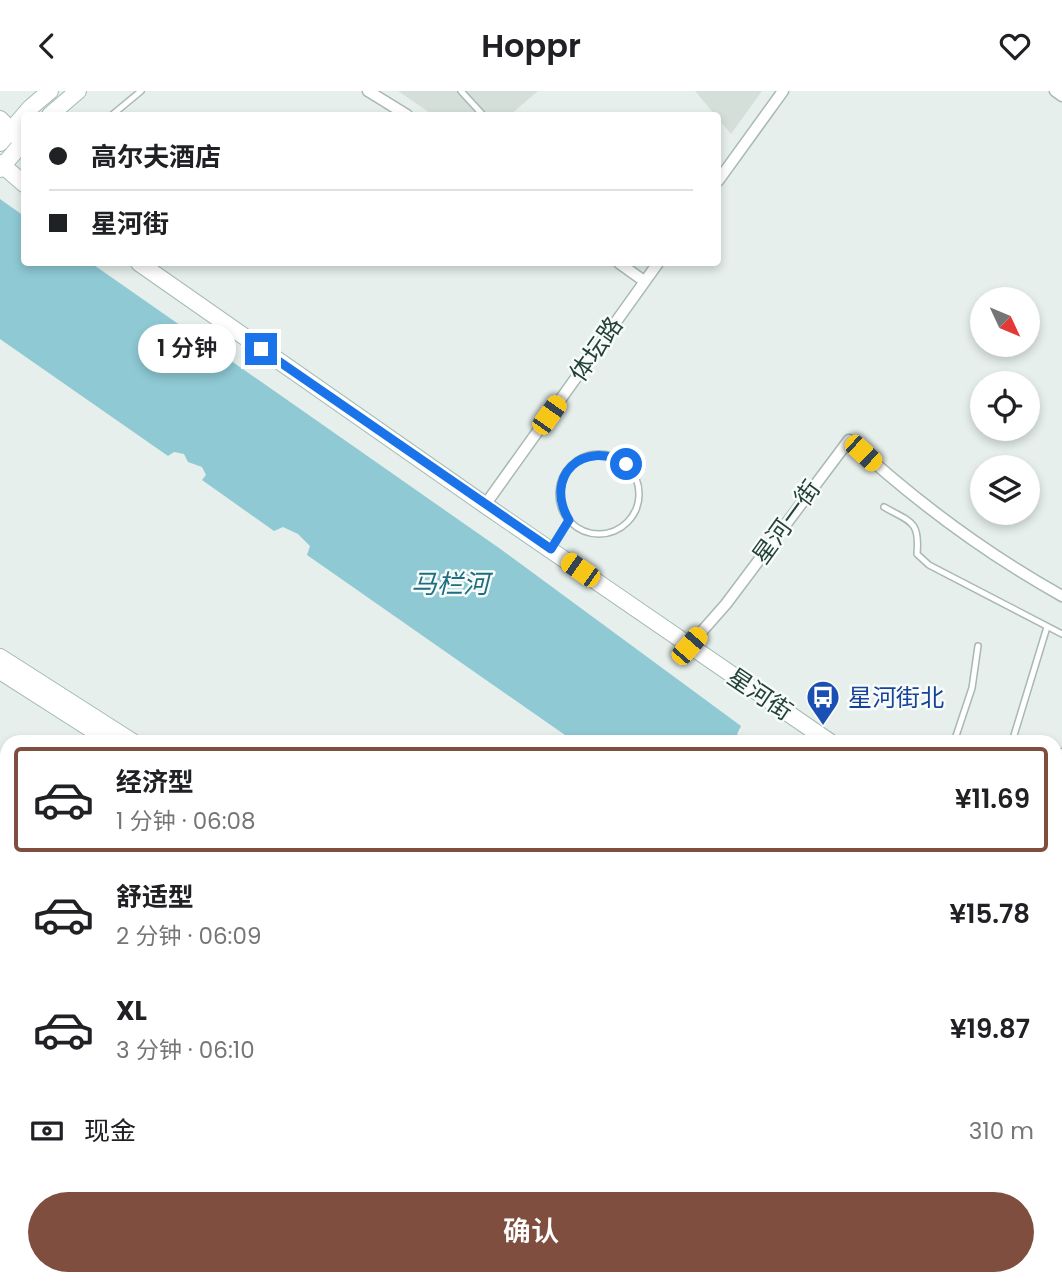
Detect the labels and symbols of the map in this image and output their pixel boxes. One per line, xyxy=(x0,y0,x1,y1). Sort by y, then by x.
north arrow xyxy=(970,287,1040,357)
street label: 体坛路 xyxy=(562,310,630,388)
callout: 1 分钟 xyxy=(138,324,236,373)
route end xyxy=(245,333,277,365)
car xyxy=(529,392,570,438)
car xyxy=(841,431,886,475)
route start xyxy=(610,448,642,480)
street label: 星河一街 xyxy=(744,473,828,571)
car xyxy=(557,549,604,591)
water label: 马栏河 xyxy=(411,566,494,602)
car xyxy=(668,623,711,669)
street label: 星河街 xyxy=(721,660,799,728)
bus stop icon: 星河街北 xyxy=(804,678,842,727)
place label: 星河街北 xyxy=(848,681,944,714)

